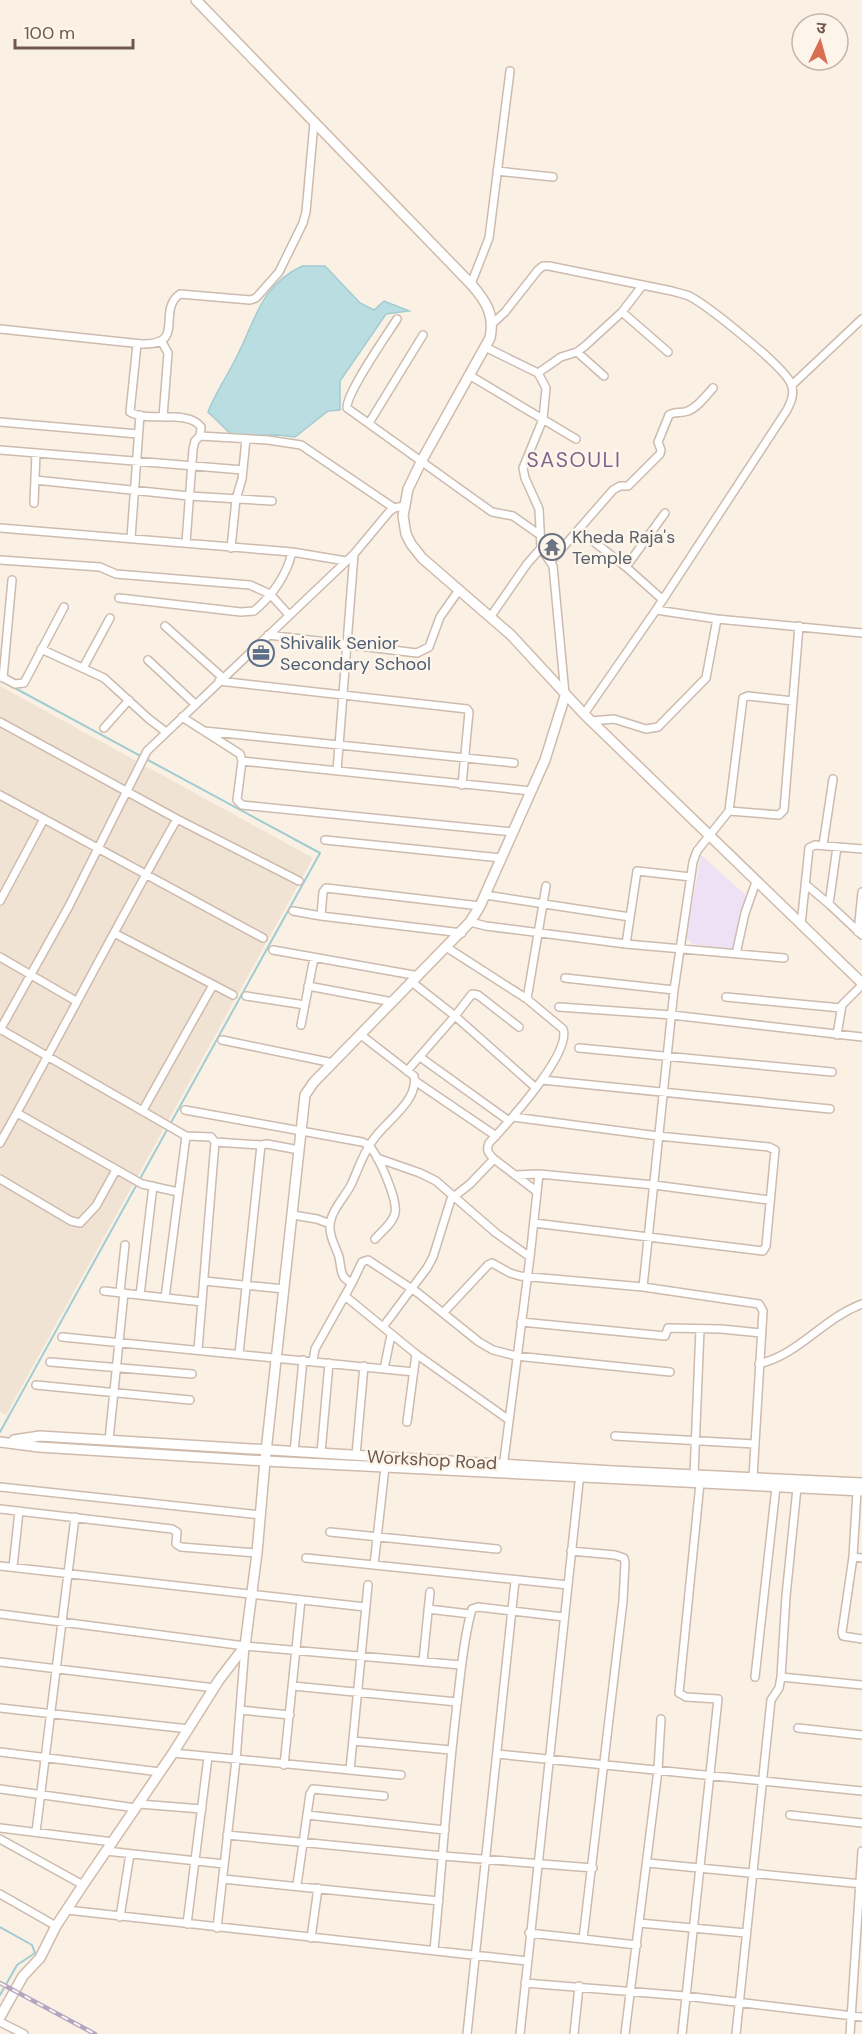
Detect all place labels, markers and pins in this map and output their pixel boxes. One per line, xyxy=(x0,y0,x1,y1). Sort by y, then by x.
place label: Kheda Raja's Temple xyxy=(572,525,675,570)
temple icon: Kheda Raja's Temple xyxy=(537,532,567,562)
place label: Shivalik Senior Secondary School xyxy=(280,631,431,676)
office icon: Shivalik Senior Secondary School xyxy=(246,638,276,668)

